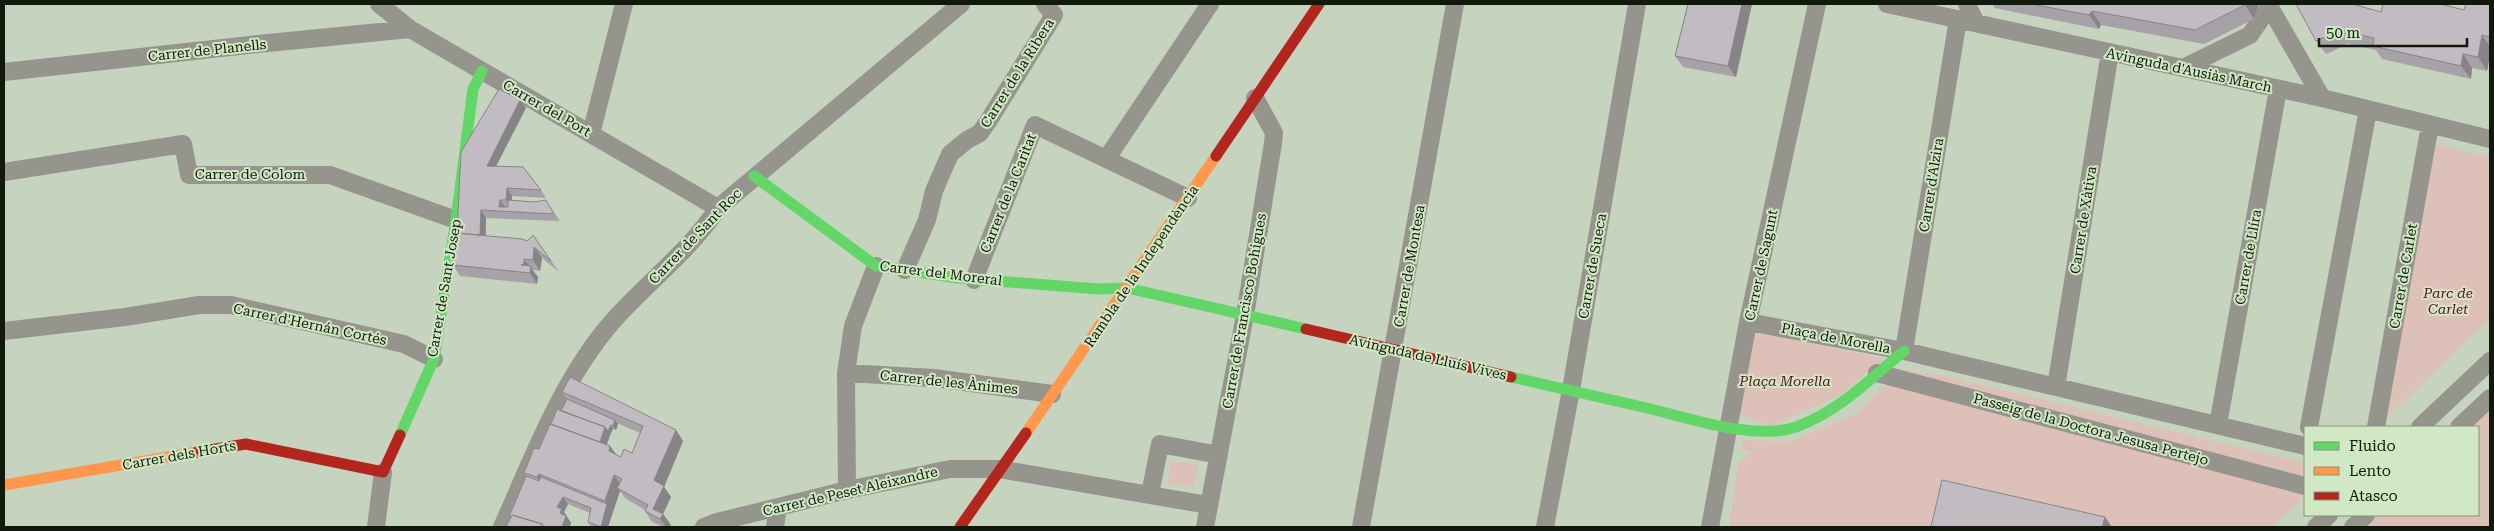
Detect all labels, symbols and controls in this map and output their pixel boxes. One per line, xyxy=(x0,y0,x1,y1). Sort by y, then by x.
street label: Carrer de la Ribera xyxy=(977,15,1057,131)
scale bar xyxy=(2319,15,2466,47)
text: 50 m xyxy=(2326,24,2361,42)
street label: Carrer de Planells xyxy=(147,36,267,64)
street label: Avinguda d'Ausiàs March xyxy=(2105,45,2273,95)
street label: Carrer del Port xyxy=(500,76,594,140)
street label: Carrer de la Caritat xyxy=(977,131,1039,255)
street label: Carrer d'Alzira xyxy=(1916,136,1946,233)
street label: Carrer de Xàtiva xyxy=(2067,165,2099,275)
street label: Carrer de Colom xyxy=(195,166,306,182)
street label: Rambla de la Independència xyxy=(1081,181,1202,350)
street label: Carrer de Sant Roc xyxy=(645,185,745,287)
street label: Carrer de Montesa xyxy=(1390,203,1428,328)
street label: Carrer de Sagunt xyxy=(1741,208,1781,322)
street label: Carrer de Llíra xyxy=(2232,208,2264,306)
street label: Carrer de Francisco Bohigues xyxy=(1219,212,1269,410)
street label: Carrer de Sueca xyxy=(1575,212,1609,320)
street label: Carrer de Sant Josep xyxy=(424,218,464,358)
street label: Carrer de Carlet xyxy=(2386,222,2420,330)
street label: Carrer del Moreral xyxy=(879,258,1004,289)
park label: Parc de Carlet xyxy=(2422,285,2473,317)
street label: Carrer d'Hernán Cortés xyxy=(232,300,388,348)
street label: Plaça de Morella xyxy=(1780,320,1892,357)
street label: Avinguda de Lluís Vives xyxy=(1348,331,1508,383)
street label: Carrer de les Ànimes xyxy=(879,367,1019,397)
park label: Plaça Morella xyxy=(1738,373,1831,389)
street label: Passeig de la Doctora Jesusa Pertejo xyxy=(1972,390,2210,468)
legend xyxy=(2304,426,2479,516)
street label: Carrer dels Horts xyxy=(121,437,237,473)
text: Fluido xyxy=(2349,437,2396,455)
text: Lento xyxy=(2349,462,2391,480)
street label: Carrer de Peset Aleixandre xyxy=(761,463,939,519)
text: Atasco xyxy=(2349,487,2398,505)

